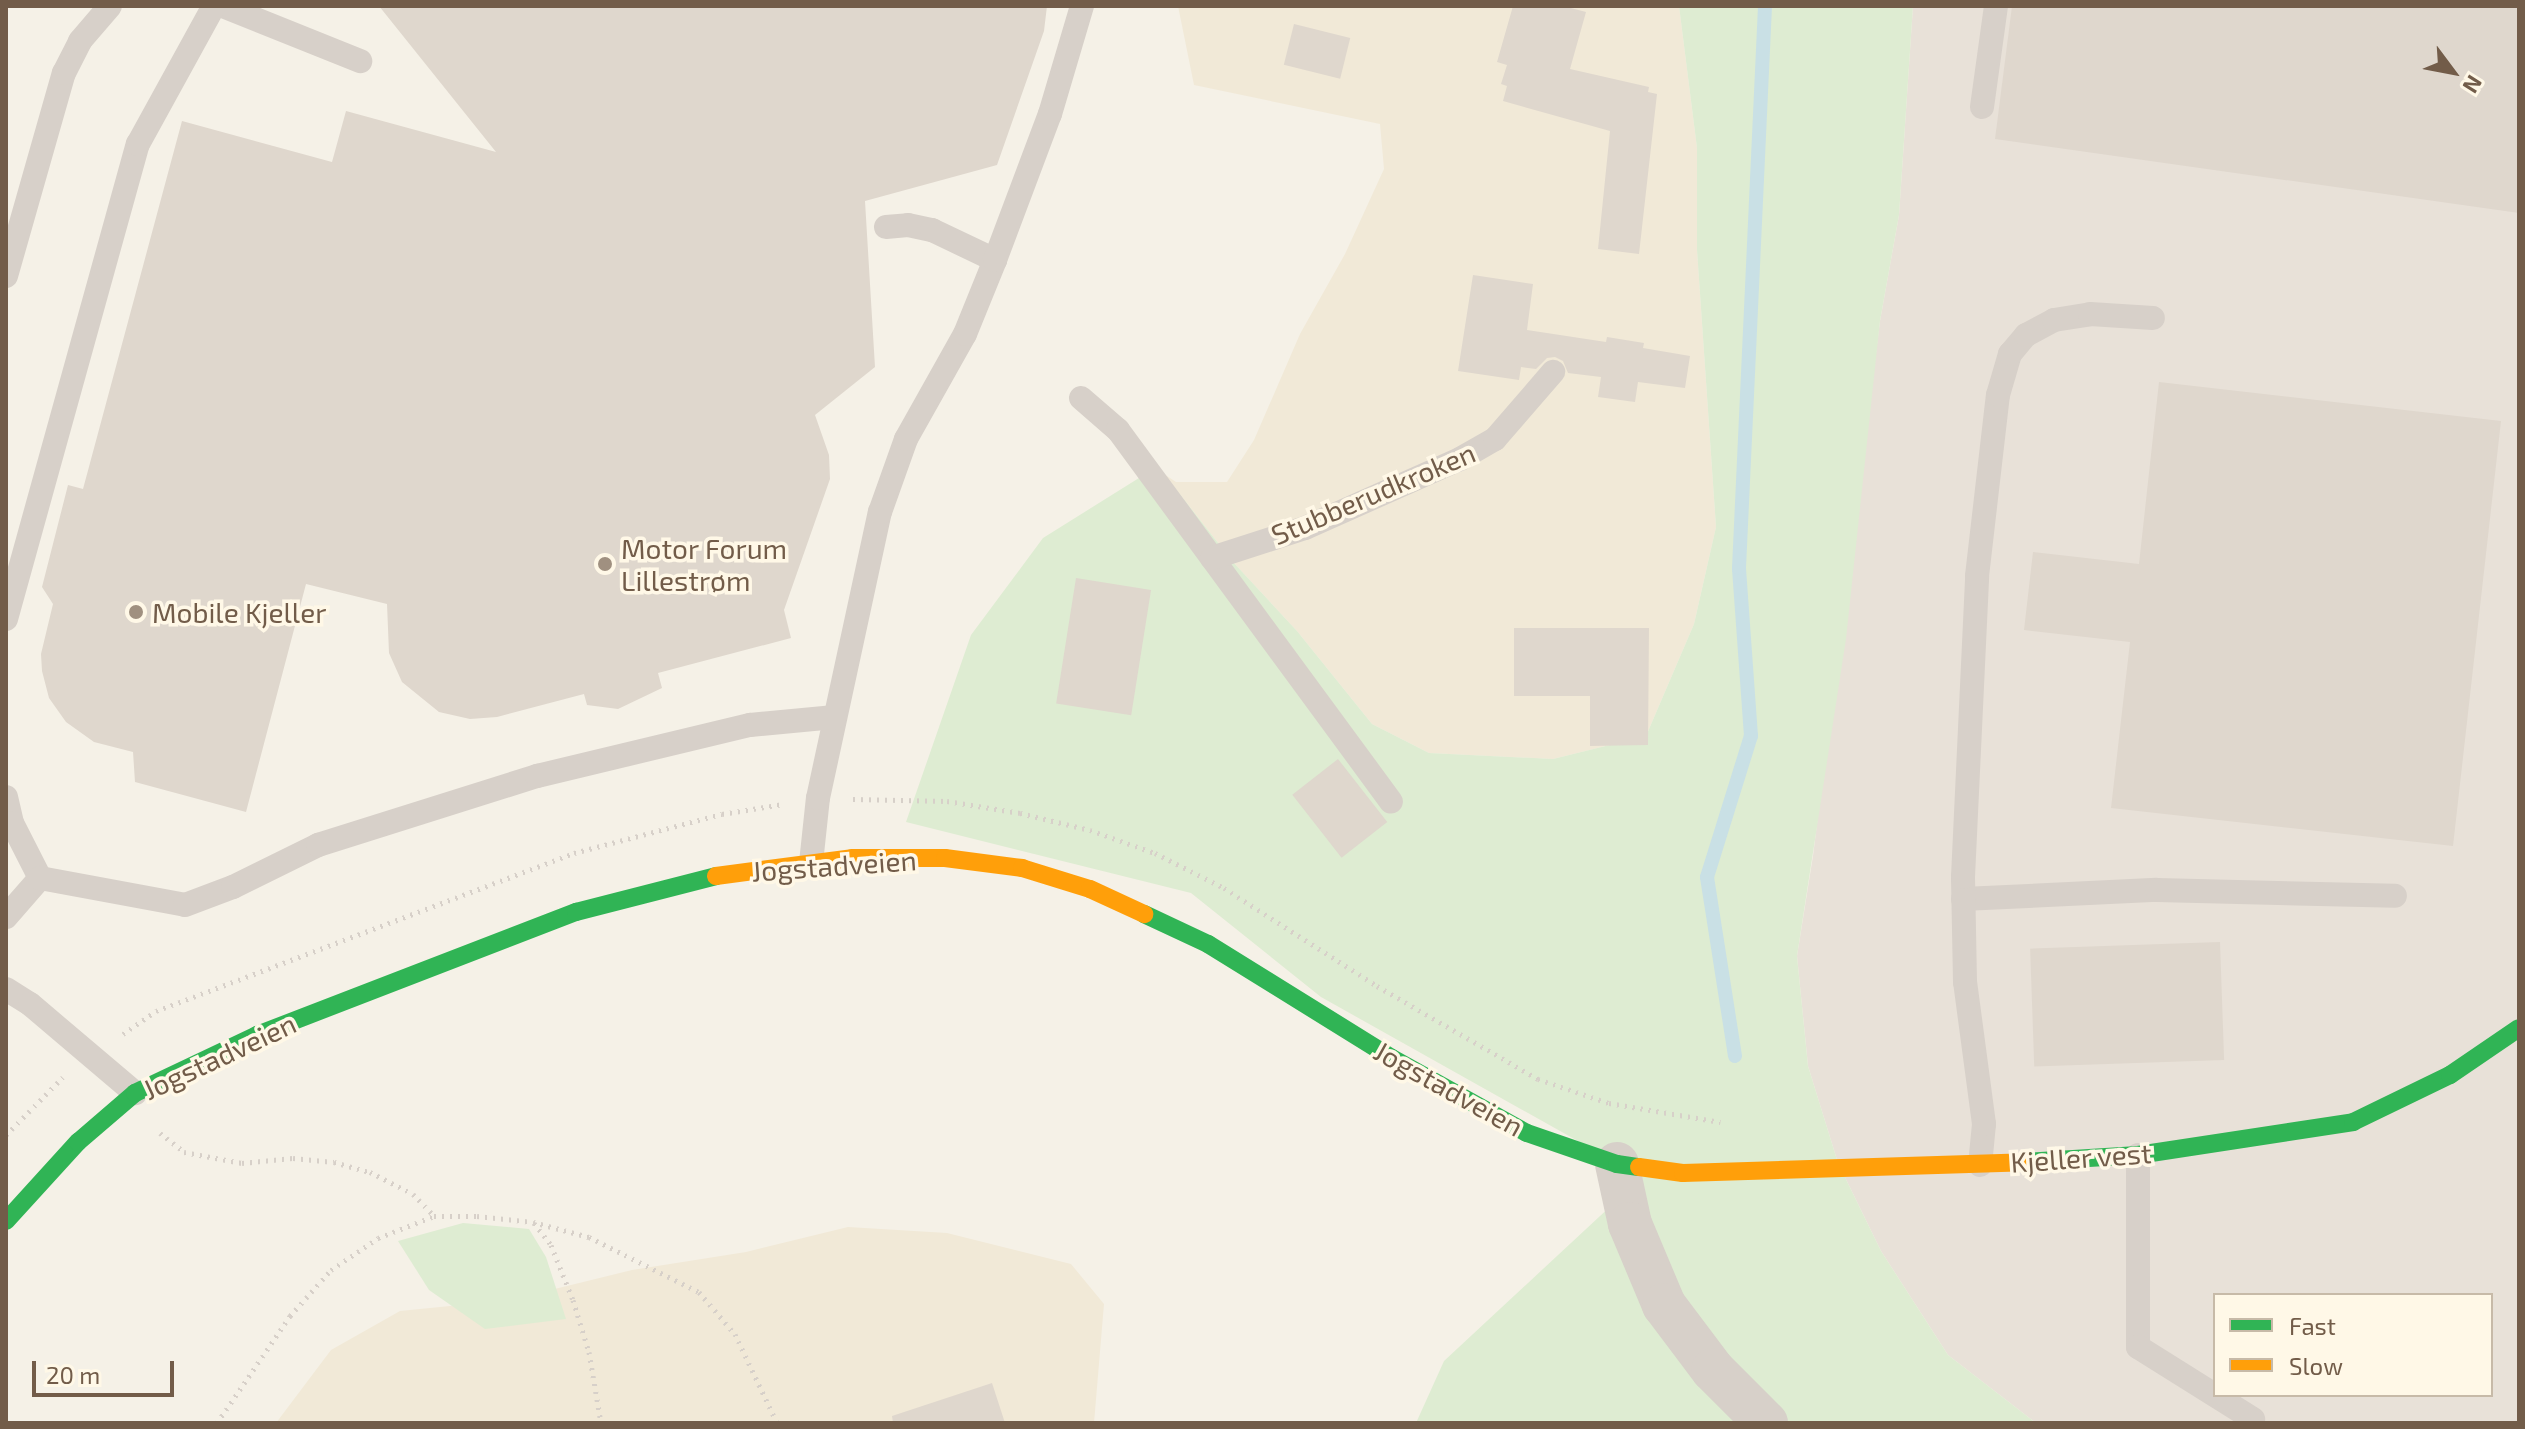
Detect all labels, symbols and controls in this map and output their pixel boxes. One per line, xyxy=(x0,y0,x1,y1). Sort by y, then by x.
north arrow xyxy=(2413,32,2493,112)
text: N xyxy=(2458,71,2489,98)
street label: Stubberudkroken xyxy=(1266,435,1480,551)
place label: Motor Forum Lillestrøm xyxy=(621,531,788,597)
marker: Motor Forum Lillestrøm xyxy=(596,555,614,573)
place label: Mobile Kjeller xyxy=(152,595,326,629)
marker: Mobile Kjeller xyxy=(127,603,145,621)
street label: Jogstadveien xyxy=(750,842,918,888)
street label: Jogstadveien xyxy=(137,1006,301,1106)
street label: Jogstadveien xyxy=(1369,1033,1529,1143)
street label: Kjeller vest xyxy=(2009,1135,2153,1179)
legend xyxy=(2213,1293,2493,1397)
text: Fast xyxy=(2289,1311,2336,1340)
scale bar xyxy=(36,1345,178,1395)
text: Slow xyxy=(2289,1351,2343,1380)
text: 20 m xyxy=(46,1360,100,1389)

